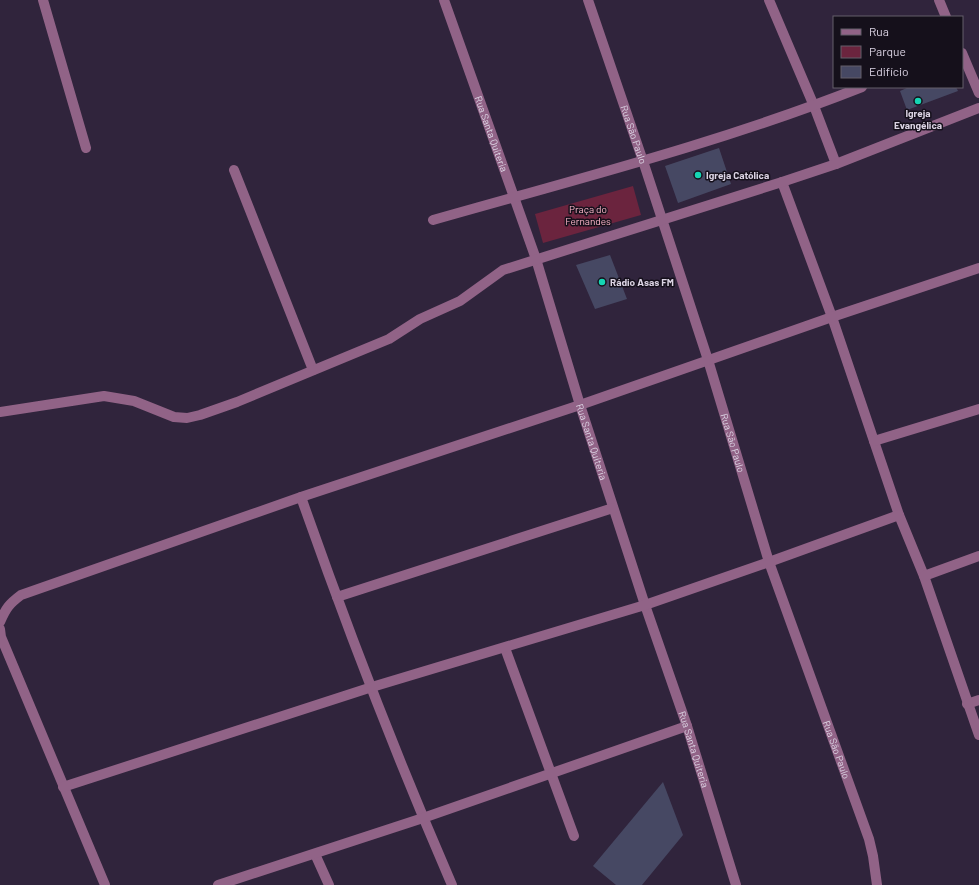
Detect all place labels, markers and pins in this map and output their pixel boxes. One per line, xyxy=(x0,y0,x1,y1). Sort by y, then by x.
marker: Igreja Evangélica xyxy=(913,96,923,106)
place label: Igreja Evangélica xyxy=(894,107,942,131)
place label: Igreja Católica xyxy=(706,169,769,181)
marker: Igreja Católica xyxy=(693,170,703,180)
place label: Rádio Asas FM xyxy=(610,276,674,288)
marker: Rádio Asas FM xyxy=(597,277,607,287)

